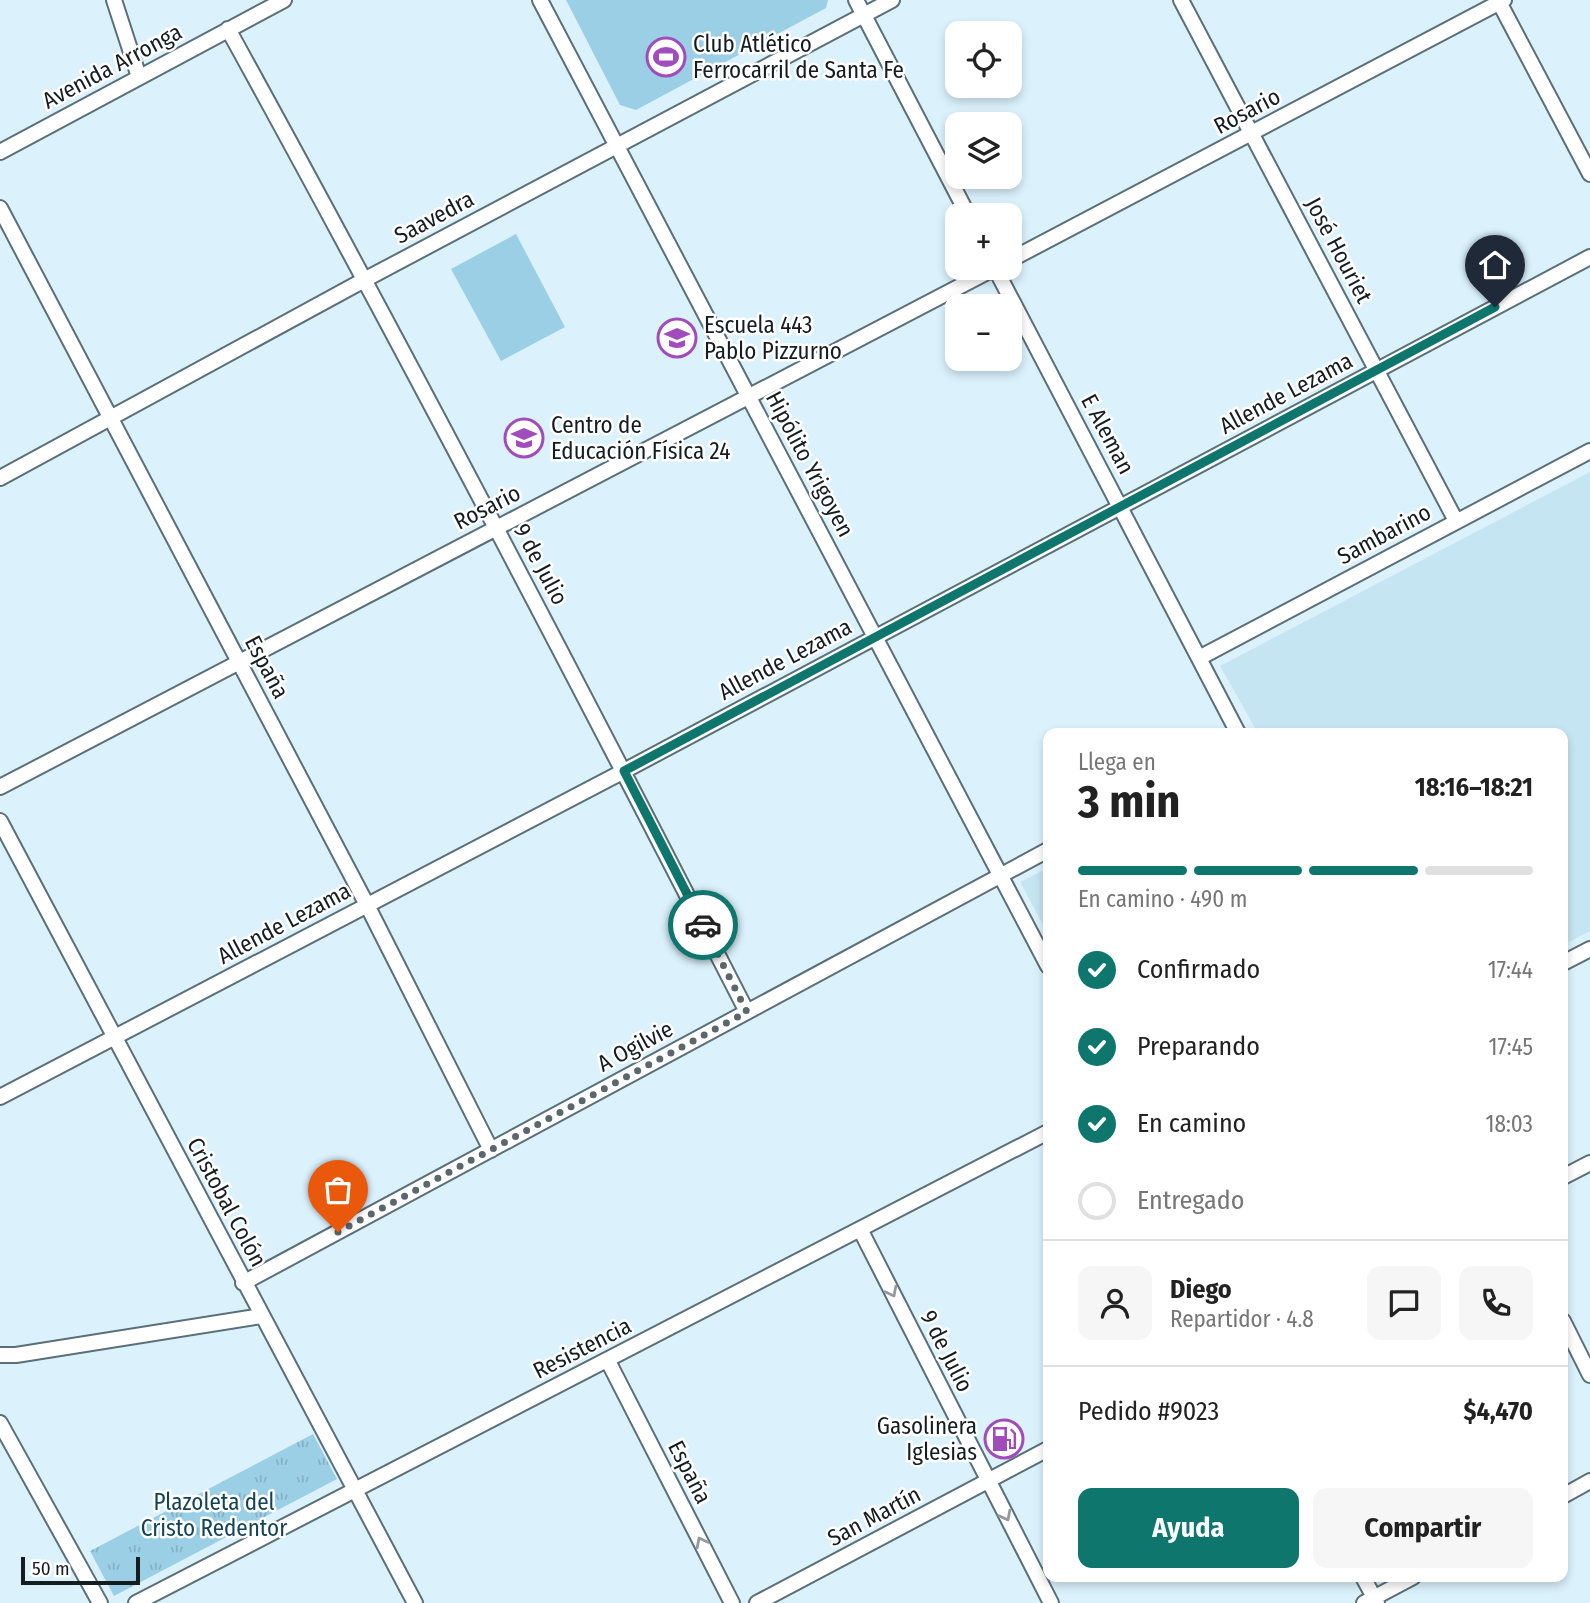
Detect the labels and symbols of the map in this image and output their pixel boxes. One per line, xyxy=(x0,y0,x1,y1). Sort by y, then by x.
street label: Avenida Arronga xyxy=(37,18,187,114)
place label: Club Atlético Ferrocarril de Santa Fe xyxy=(693,30,904,84)
sports icon: Club Atlético Ferrocarril de Santa Fe xyxy=(645,36,687,78)
street label: Rosario xyxy=(1209,82,1285,140)
street label: Saavedra xyxy=(390,184,478,250)
street label: José Houriet xyxy=(1299,192,1379,308)
pin xyxy=(1465,235,1525,307)
place label: Escuela 443 Pablo Pizzurno xyxy=(704,311,842,365)
school or university icon: Escuela 443 Pablo Pizzurno xyxy=(656,317,698,359)
street label: Allende Lezama xyxy=(1215,346,1357,440)
street label: Hipólito Yrigoyen xyxy=(760,386,860,542)
street label: E Aleman xyxy=(1075,389,1141,479)
place label: Centro de Educación Física 24 xyxy=(551,411,730,465)
school or university icon: Centro de Educación Física 24 xyxy=(503,417,545,459)
street label: Rosario xyxy=(449,478,525,536)
street label: Sambarino xyxy=(1333,498,1435,570)
street label: 9 de Julio xyxy=(508,519,574,609)
street label: Allende Lezama xyxy=(714,612,856,706)
street label: España xyxy=(239,631,295,703)
street label: Allende Lezama xyxy=(213,876,355,970)
courier xyxy=(668,890,738,960)
street label: A Ogilvie xyxy=(592,1014,678,1078)
street label: Cristobal Colón xyxy=(181,1133,273,1271)
pin xyxy=(308,1160,368,1232)
one-way arrow xyxy=(883,1285,897,1297)
street label: 9 de Julio xyxy=(915,1305,979,1397)
street label: Resistencia xyxy=(528,1311,636,1385)
place label: Gasolinera Iglesias xyxy=(877,1412,977,1466)
fuel station icon: Gasolinera Iglesias xyxy=(983,1418,1025,1460)
street label: España xyxy=(662,1436,718,1508)
street label: San Martín xyxy=(823,1480,925,1552)
park label: Plazoleta del Cristo Redentor xyxy=(141,1488,287,1542)
one-way arrow xyxy=(998,1509,1012,1521)
one-way arrow xyxy=(695,1537,709,1549)
scale bar xyxy=(21,1554,140,1586)

